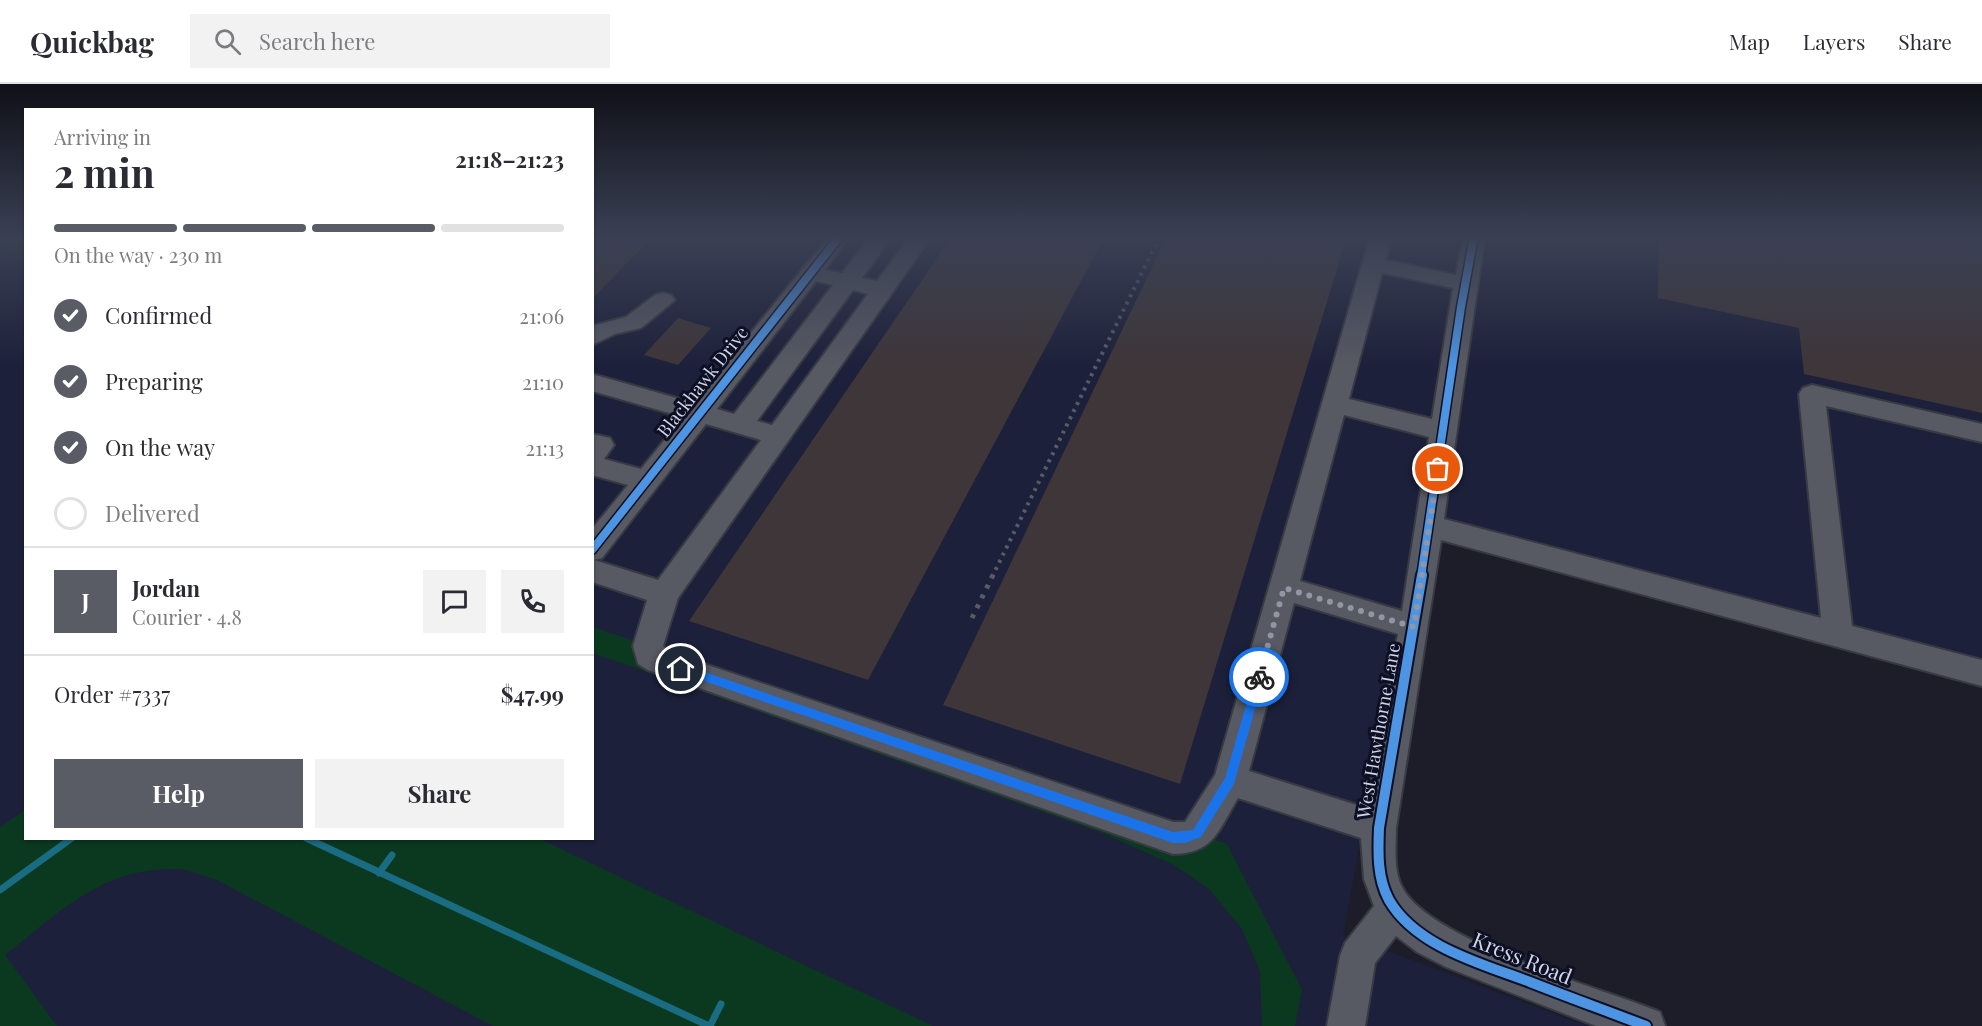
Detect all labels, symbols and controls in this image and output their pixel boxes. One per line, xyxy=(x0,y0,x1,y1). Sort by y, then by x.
search box xyxy=(190,14,610,68)
text: Quickbag xyxy=(30,23,154,60)
icon: search xyxy=(211,25,244,58)
text: Search here xyxy=(259,26,375,56)
text: Map xyxy=(1729,27,1770,55)
text: Layers xyxy=(1803,27,1865,55)
text: Share xyxy=(1898,27,1952,55)
text: Arriving in xyxy=(54,123,151,150)
text: 21:18–21:23 xyxy=(455,144,564,174)
text: 2 min xyxy=(54,146,155,198)
text: On the way · 230 m xyxy=(54,241,222,268)
icon: check xyxy=(54,299,87,332)
text: Confirmed xyxy=(105,300,212,330)
text: 21:06 xyxy=(519,302,564,329)
street label: Blackhawk Drive xyxy=(651,321,753,442)
icon: check xyxy=(54,365,87,398)
text: Preparing xyxy=(105,366,203,396)
text: 21:10 xyxy=(522,368,564,395)
icon: check xyxy=(54,431,87,464)
text: On the way xyxy=(105,432,215,462)
text: 21:13 xyxy=(526,434,564,461)
pin xyxy=(1412,443,1463,494)
icon: bag xyxy=(1421,452,1454,485)
text: Delivered xyxy=(105,498,200,528)
button: chat xyxy=(423,570,486,633)
button: phone xyxy=(501,570,564,633)
text: Jordan xyxy=(132,573,200,603)
text: J xyxy=(81,586,90,616)
text: Courier · 4.8 xyxy=(132,603,242,630)
street label: West Hawthorne Lane xyxy=(1351,641,1405,821)
pin xyxy=(655,643,706,694)
courier xyxy=(1229,647,1289,707)
icon: home xyxy=(664,652,697,685)
icon: bike xyxy=(1243,661,1276,694)
text: Order #7337 xyxy=(54,679,170,709)
text: $47.99 xyxy=(501,679,564,709)
button: Help xyxy=(54,759,303,828)
button: Share xyxy=(315,759,564,828)
street label: Kress Road xyxy=(1469,924,1577,990)

